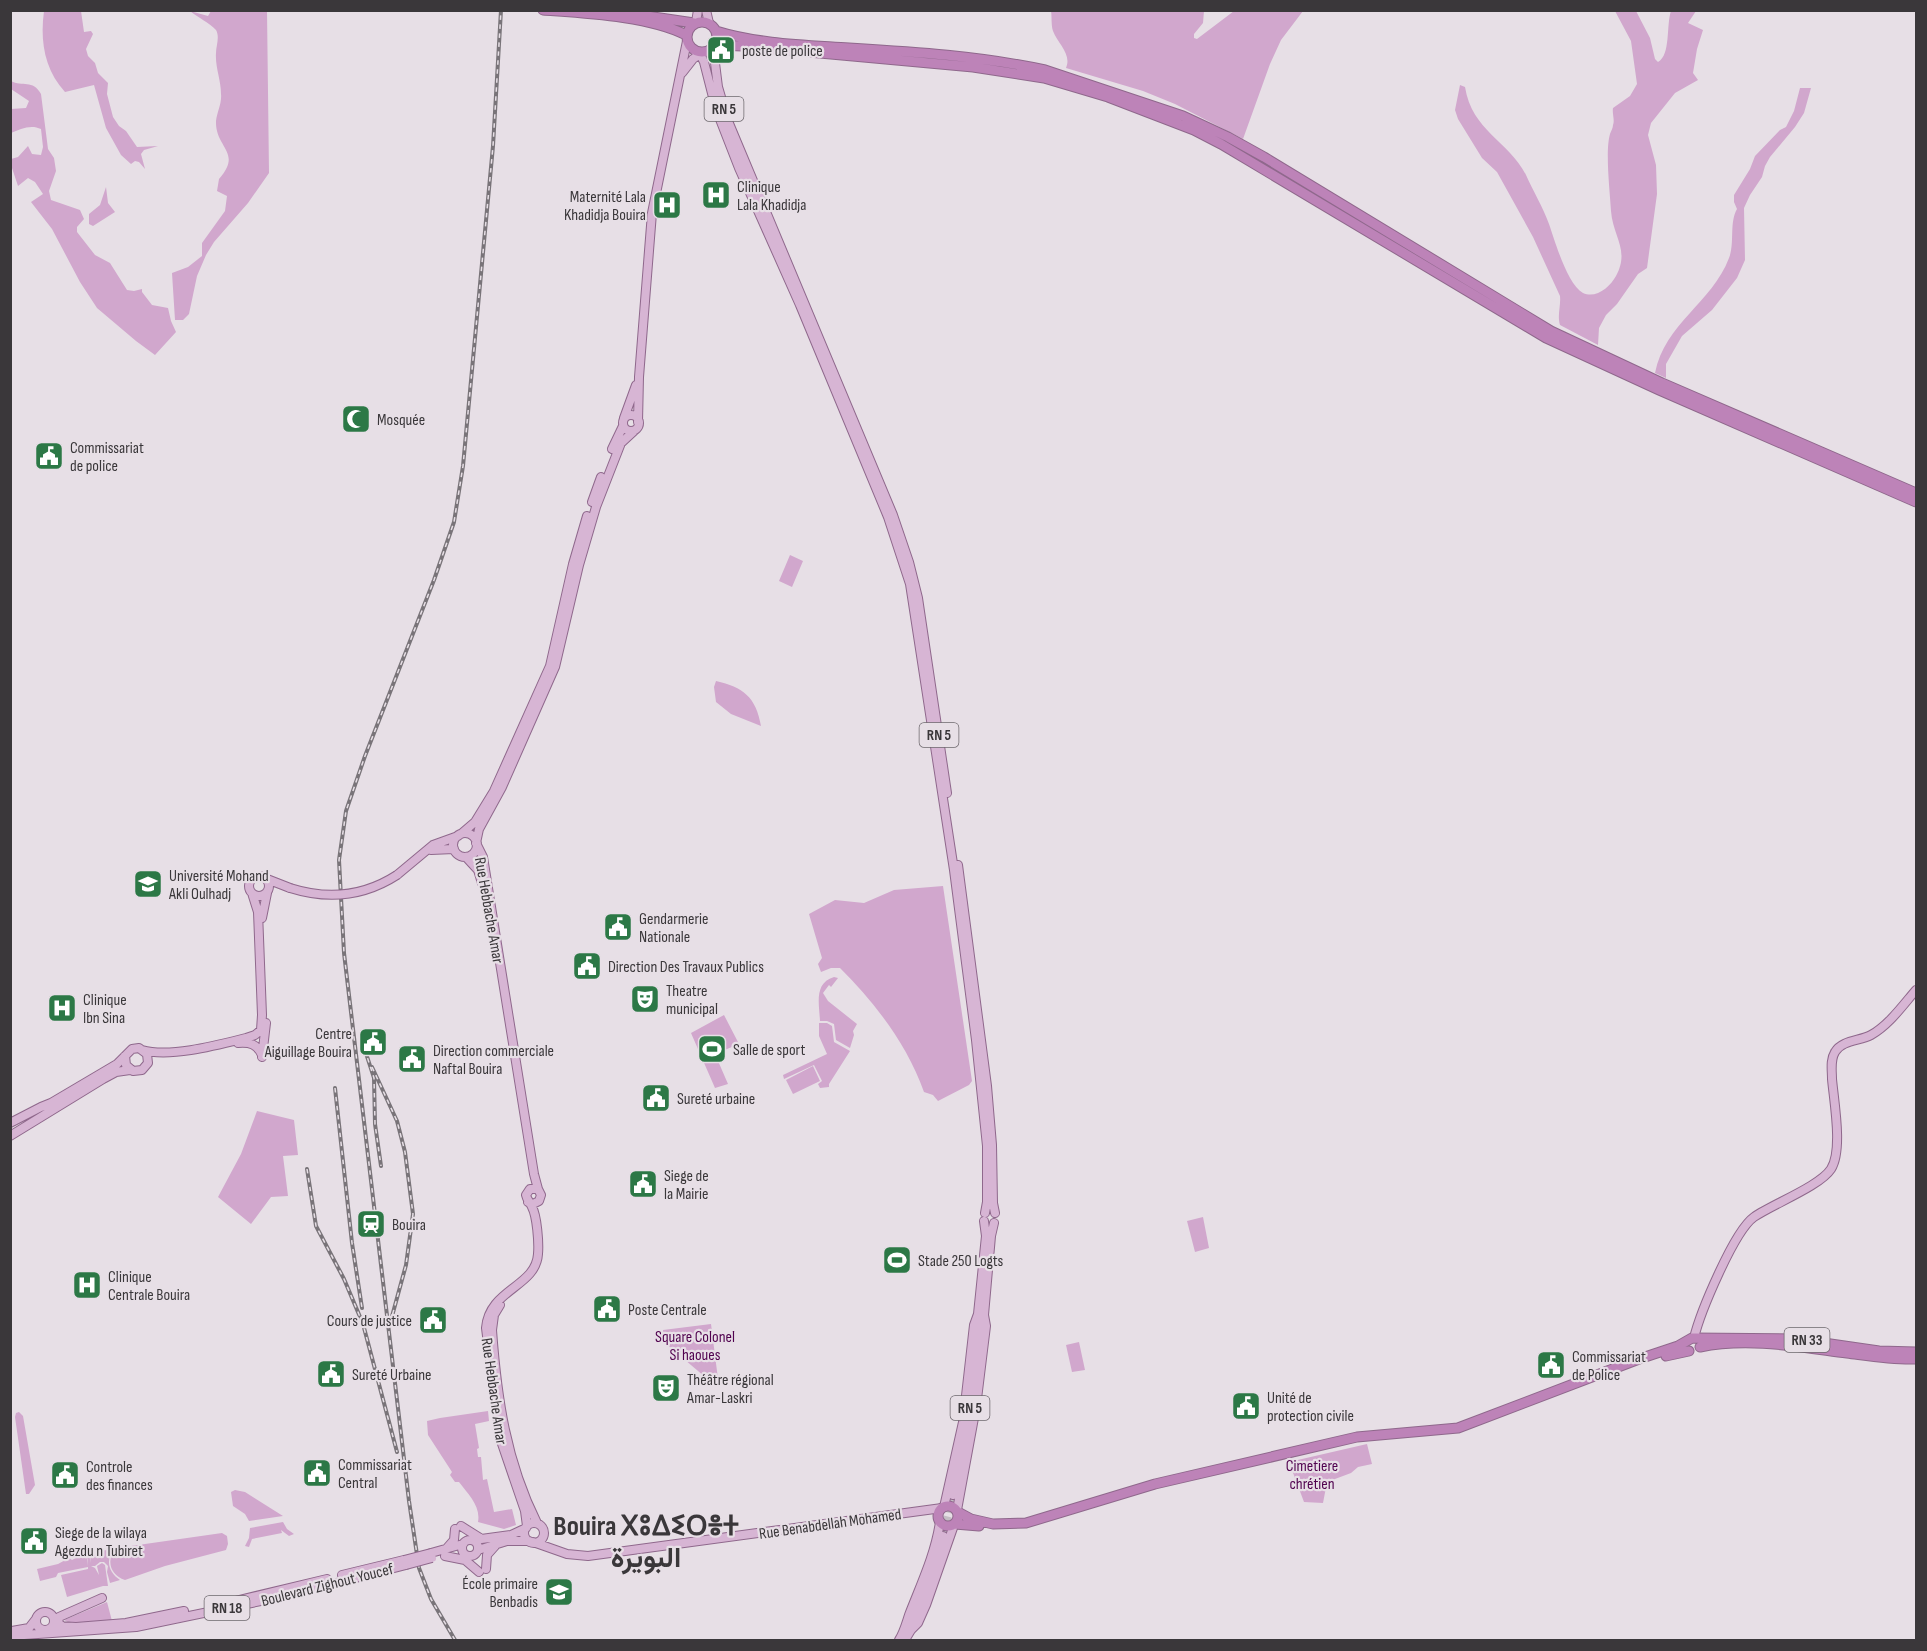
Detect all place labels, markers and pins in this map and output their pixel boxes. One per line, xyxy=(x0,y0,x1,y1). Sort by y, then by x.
public building icon: poste de police xyxy=(705,34,737,66)
place label: poste de police xyxy=(742,42,823,61)
place label: Clinique Lala Khadidja xyxy=(737,178,806,215)
hospital icon: Clinique Lala Khadidja xyxy=(700,179,732,211)
place label: Maternité Lala Khadidja Bouira xyxy=(564,188,646,225)
hospital icon: Maternité Lala Khadidja Bouira xyxy=(651,189,683,221)
mosque icon: Mosquée xyxy=(340,403,372,435)
place label: Mosquée xyxy=(377,411,425,430)
place label: Commissariat de police xyxy=(70,439,144,476)
public building icon: Commissariat de police xyxy=(33,440,65,472)
place label: Université Mohand Akli Oulhadj xyxy=(168,867,269,904)
school or university icon: Université Mohand Akli Oulhadj xyxy=(132,868,164,900)
place label: Gendarmerie Nationale xyxy=(639,910,708,947)
public building icon: Gendarmerie Nationale xyxy=(602,911,634,943)
public building icon: Direction Des Travaux Publics xyxy=(571,950,603,982)
place label: Direction Des Travaux Publics xyxy=(608,958,764,977)
place label: Theatre municipal xyxy=(666,982,718,1019)
theatre icon: Theatre municipal xyxy=(629,983,661,1015)
place label: Clinique Ibn Sina xyxy=(83,991,127,1028)
hospital icon: Clinique Ibn Sina xyxy=(46,992,78,1024)
place label: Centre Aiguillage Bouira xyxy=(264,1025,352,1062)
public building icon: Centre Aiguillage Bouira xyxy=(357,1026,389,1058)
sports icon: Salle de sport xyxy=(696,1033,728,1065)
place label: Salle de sport xyxy=(733,1041,805,1060)
place label: Direction commerciale Naftal Bouira xyxy=(433,1042,554,1079)
public building icon: Direction commerciale Naftal Bouira xyxy=(396,1043,428,1075)
public building icon: Sureté urbaine xyxy=(640,1082,672,1114)
place label: Sureté urbaine xyxy=(677,1090,755,1109)
place label: Siege de la Mairie xyxy=(664,1167,709,1204)
public building icon: Siege de la Mairie xyxy=(627,1168,659,1200)
station icon: Bouira xyxy=(355,1208,387,1240)
place label: Bouira xyxy=(392,1216,426,1235)
sports icon: Stade 250 Logts xyxy=(881,1244,913,1276)
place label: Stade 250 Logts xyxy=(918,1252,1004,1271)
place label: Clinique Centrale Bouira xyxy=(108,1268,190,1305)
hospital icon: Clinique Centrale Bouira xyxy=(71,1269,103,1301)
public building icon: Poste Centrale xyxy=(591,1293,623,1325)
place label: Poste Centrale xyxy=(628,1301,707,1320)
public building icon: Cours de justice xyxy=(417,1304,449,1336)
place label: Cours de justice xyxy=(327,1312,412,1331)
place label: Commissariat de Police xyxy=(1572,1348,1646,1385)
public building icon: Commissariat de Police xyxy=(1535,1349,1567,1381)
public building icon: Sureté Urbaine xyxy=(315,1358,347,1390)
place label: Sureté Urbaine xyxy=(352,1366,432,1385)
place label: Théâtre régional Amar-Laskri xyxy=(686,1371,774,1408)
theatre icon: Théâtre régional Amar-Laskri xyxy=(650,1372,682,1404)
place label: Unité de protection civile xyxy=(1267,1389,1354,1426)
public building icon: Unité de protection civile xyxy=(1230,1390,1262,1422)
place label: Commissariat Central xyxy=(338,1456,412,1493)
public building icon: Commissariat Central xyxy=(301,1457,333,1489)
place label: Controle des finances xyxy=(86,1458,153,1495)
public building icon: Controle des finances xyxy=(49,1459,81,1491)
place label: Siege de la wilaya Agezdu n Tubiret xyxy=(54,1524,147,1561)
public building icon: Siege de la wilaya Agezdu n Tubiret xyxy=(18,1525,50,1557)
place label: École primaire Benbadis xyxy=(462,1575,538,1612)
school or university icon: École primaire Benbadis xyxy=(543,1576,575,1608)

